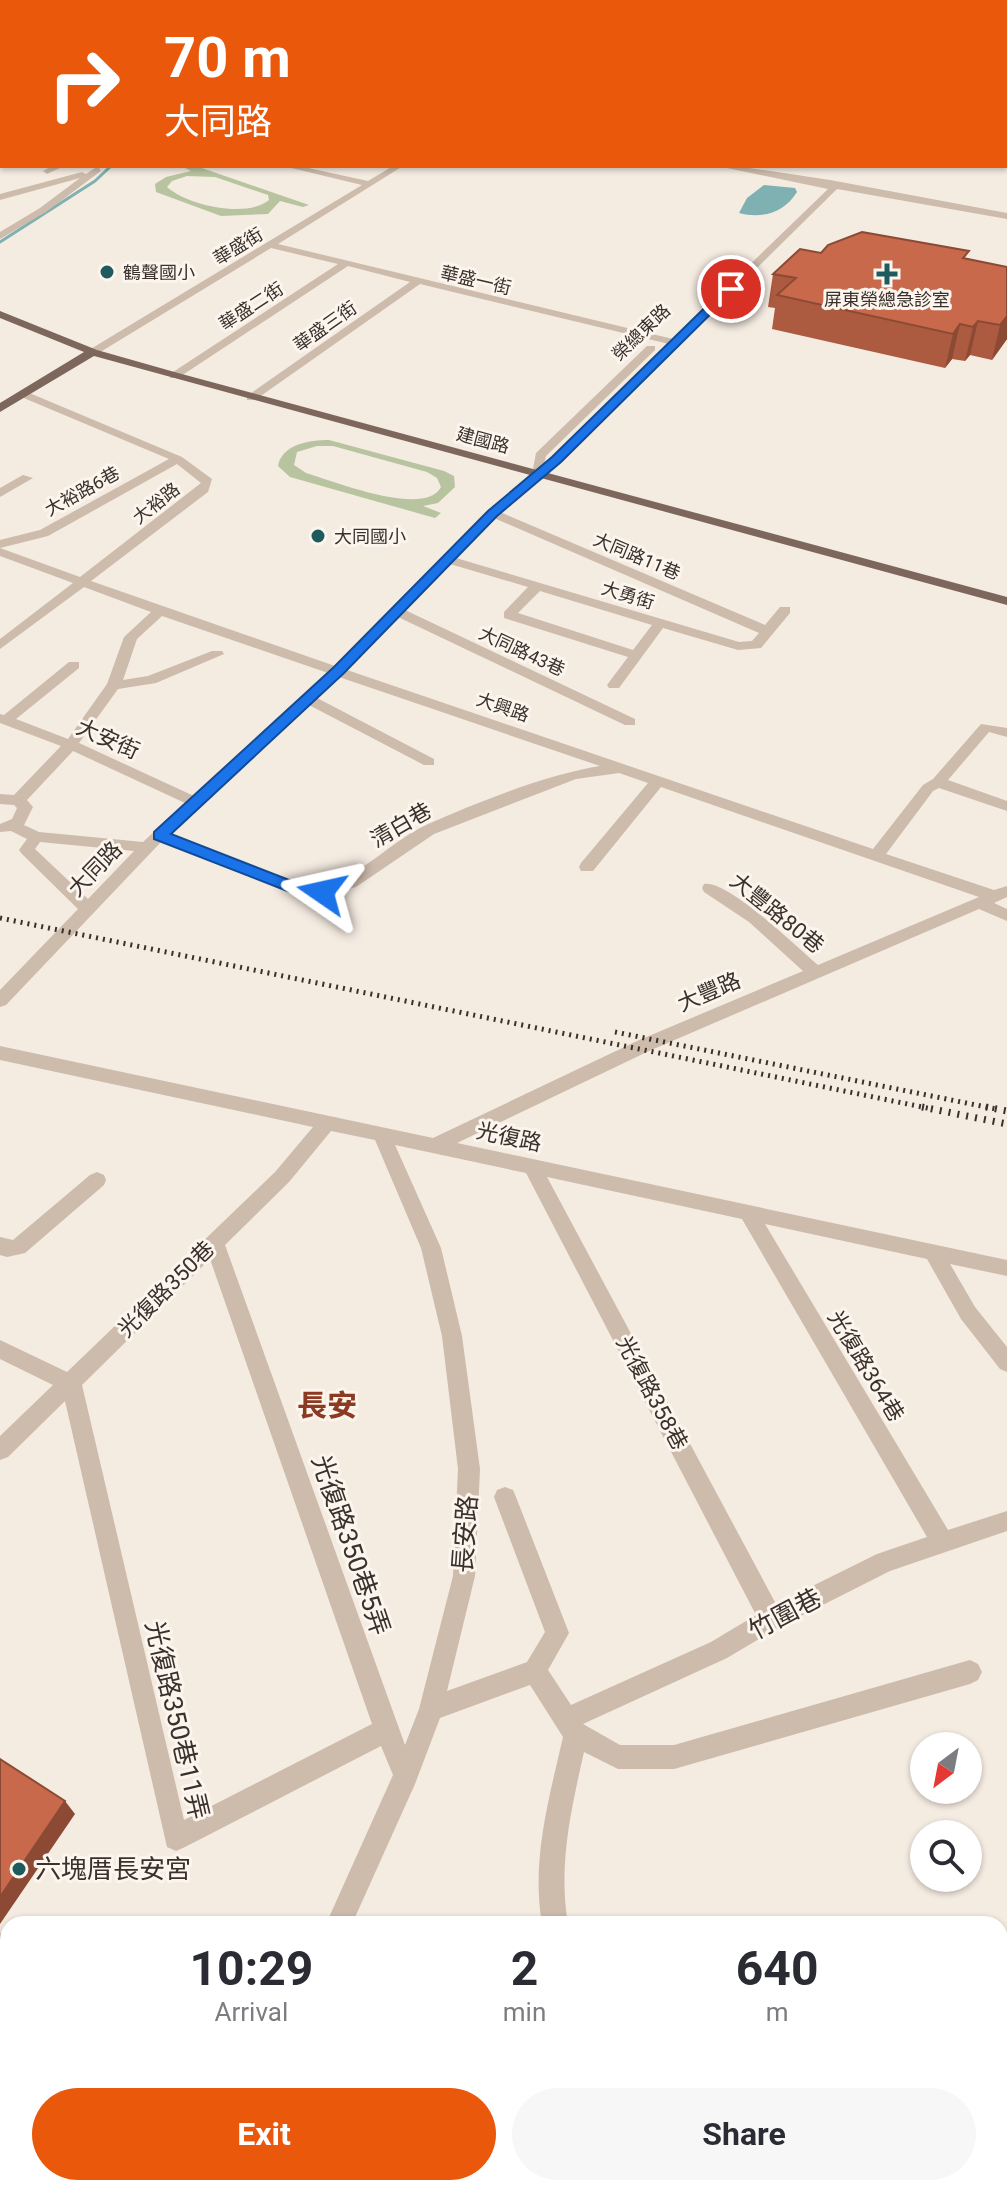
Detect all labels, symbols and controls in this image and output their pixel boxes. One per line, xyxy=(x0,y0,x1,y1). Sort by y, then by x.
text: 70 m xyxy=(164,25,291,91)
icon: right xyxy=(32,32,136,136)
text: 大同路 xyxy=(164,101,272,143)
street label: 華盛街 xyxy=(209,223,267,269)
pin xyxy=(697,255,765,323)
place label: 鶴聲國小 xyxy=(123,262,195,283)
street label: 華盛一街 xyxy=(439,262,513,298)
marker: 鶴聲國小 xyxy=(98,263,116,281)
marker: 屏東榮總急診室 xyxy=(876,263,898,285)
icon: arrive xyxy=(709,267,753,311)
street label: 華盛二街 xyxy=(215,278,287,334)
place label: 屏東榮總急診室 xyxy=(824,289,950,310)
street label: 華盛三街 xyxy=(289,297,361,355)
street label: 榮總東路 xyxy=(608,299,674,365)
street label: 建國路 xyxy=(454,423,512,457)
street label: 大裕路6巷 xyxy=(41,462,123,520)
street label: 大裕路 xyxy=(128,478,184,528)
place label: 大同國小 xyxy=(334,526,406,547)
marker: 大同國小 xyxy=(309,527,327,545)
street label: 大同路11巷 xyxy=(590,528,684,584)
street label: 大勇街 xyxy=(599,577,657,613)
street label: 大同路43巷 xyxy=(476,622,568,680)
street label: 大興路 xyxy=(474,688,532,726)
street label: 大安街 xyxy=(73,714,143,764)
street label: 清白巷 xyxy=(366,798,436,852)
street label: 大同路 xyxy=(63,837,127,901)
position arrow xyxy=(280,850,364,934)
street label: 大豐路80巷 xyxy=(725,868,829,958)
street label: 大豐路 xyxy=(674,968,744,1016)
street label: 光復路 xyxy=(474,1118,544,1156)
street label: 光復路350巷 xyxy=(113,1236,219,1342)
street label: 光復路364巷 xyxy=(823,1306,909,1426)
street label: 光復路358巷 xyxy=(612,1332,692,1454)
district label: 長安 xyxy=(297,1388,357,1423)
street label: 光復路350巷5弄 xyxy=(306,1451,396,1639)
street label: 長安路 xyxy=(447,1494,483,1574)
street label: 竹圍巷 xyxy=(744,1582,826,1646)
street label: 光復路350巷11弄 xyxy=(140,1618,214,1822)
north arrow xyxy=(910,1732,982,1804)
map controls xyxy=(910,1732,982,1892)
button: search xyxy=(910,1820,982,1892)
place label: 六塊厝長安宮 xyxy=(35,1854,191,1884)
marker: 六塊厝長安宮 xyxy=(10,1860,28,1878)
text: 10:29 xyxy=(190,1940,313,1997)
text: 2 xyxy=(511,1940,538,1997)
text: 640 xyxy=(736,1940,818,1997)
text: Arrival xyxy=(215,1997,288,2027)
text: min xyxy=(503,1997,546,2027)
text: m xyxy=(766,1997,789,2027)
button: Exit xyxy=(32,2088,496,2180)
button: Share xyxy=(512,2088,976,2180)

